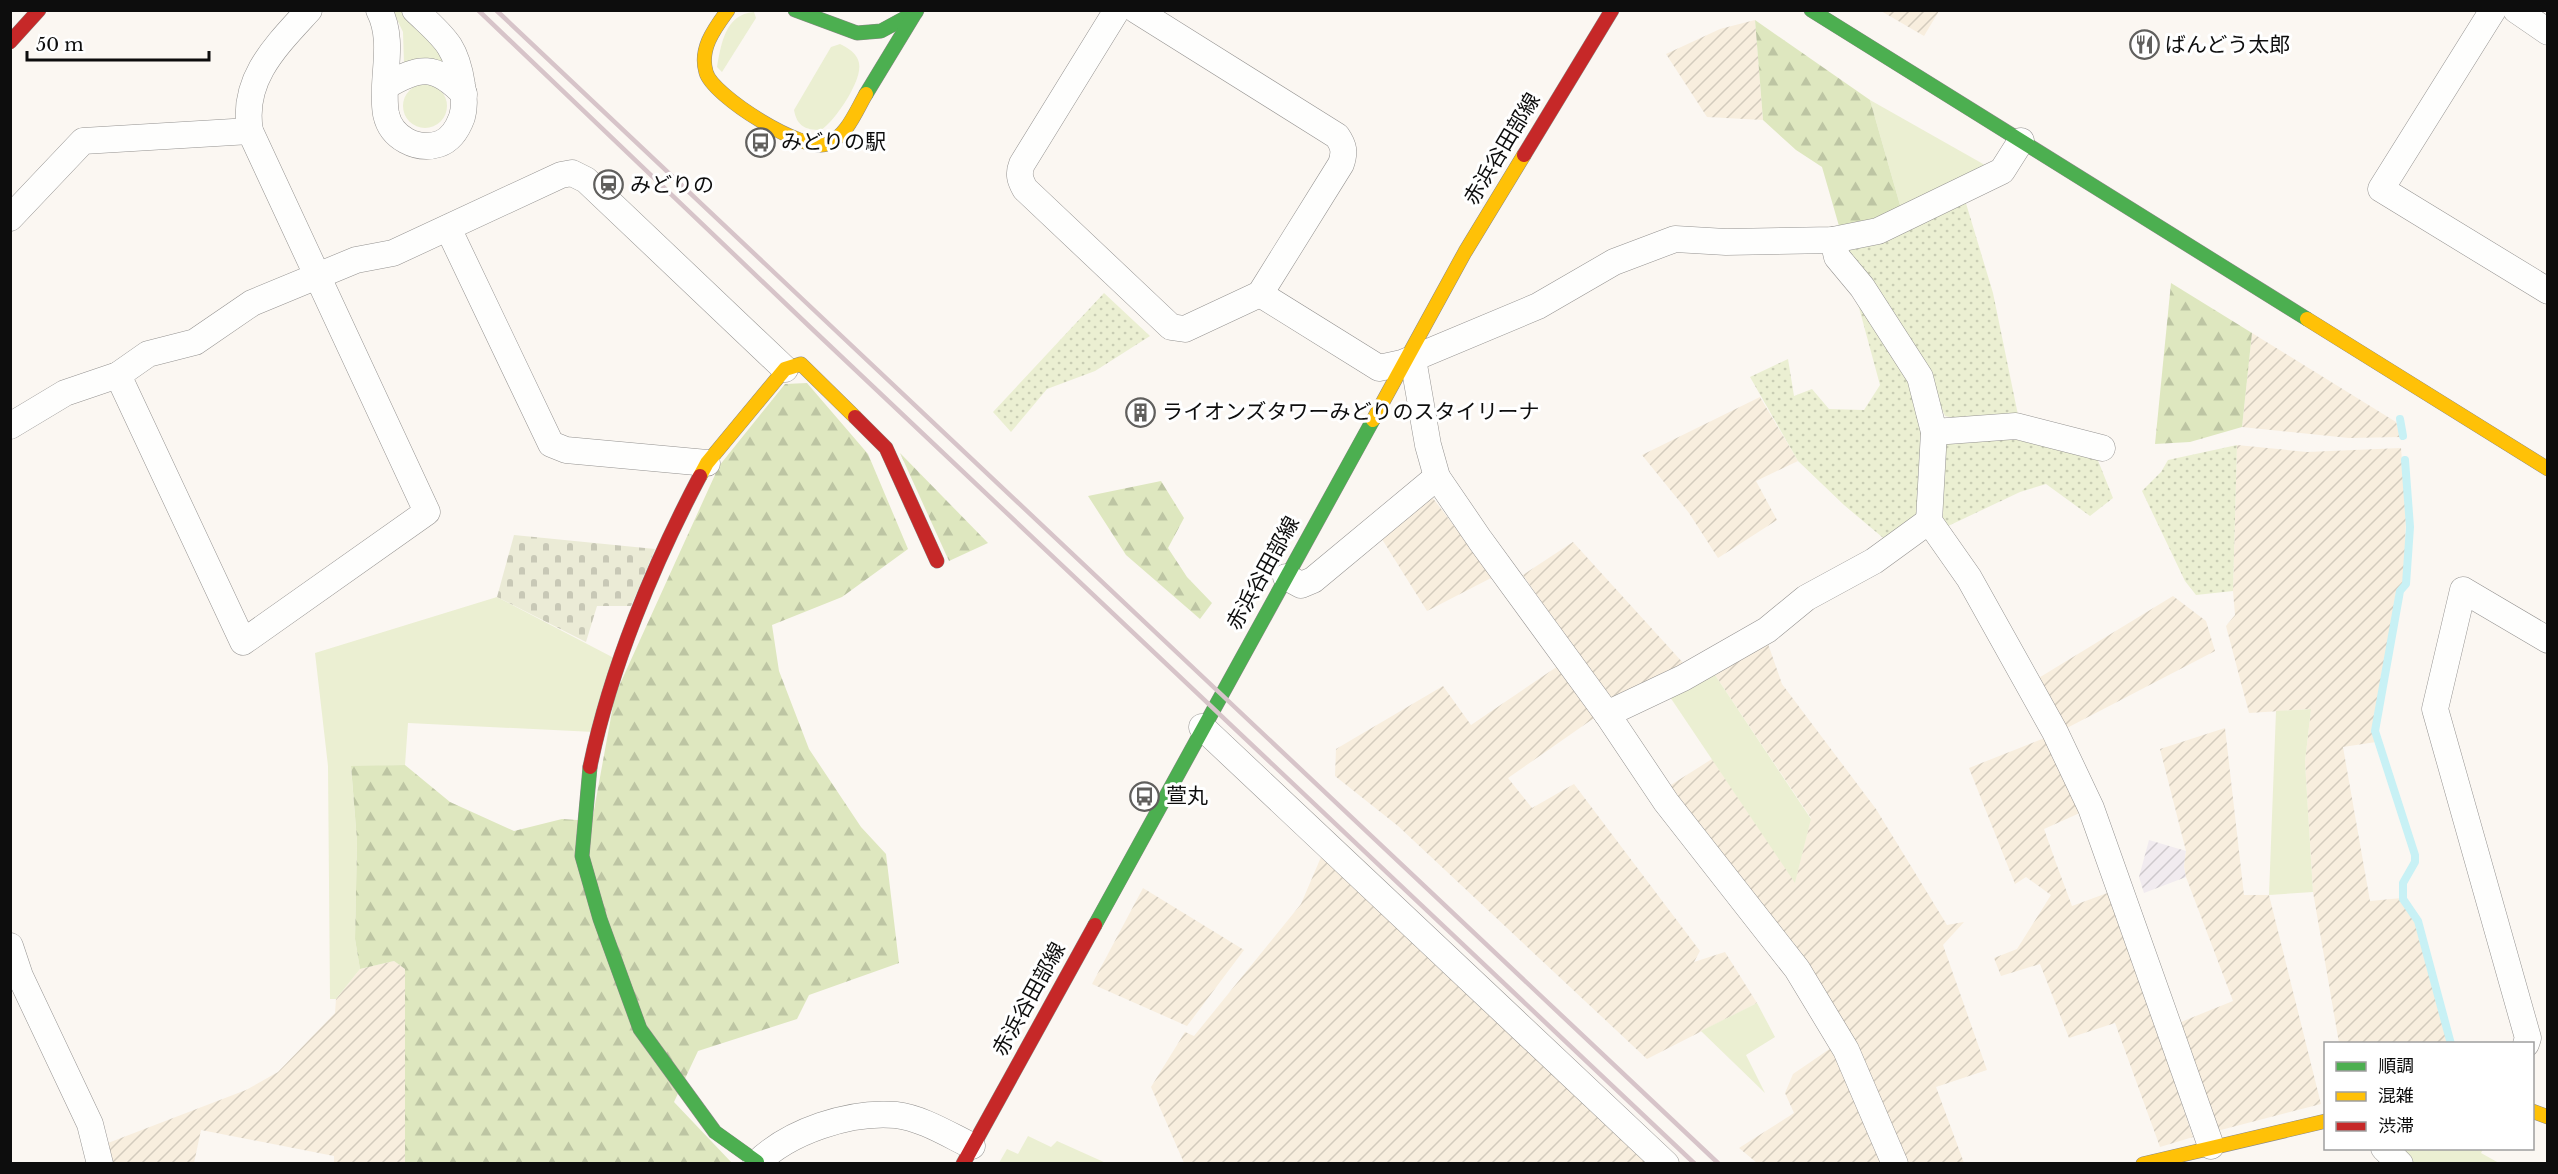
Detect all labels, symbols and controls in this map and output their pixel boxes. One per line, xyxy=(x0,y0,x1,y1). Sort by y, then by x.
scale bar xyxy=(27,24,208,62)
restaurant icon: ばんどう太郎 xyxy=(2128,29,2160,61)
place label: ばんどう太郎 xyxy=(2165,32,2290,58)
text: 50 m xyxy=(36,34,84,56)
street label: 赤浜谷田部線 xyxy=(1458,88,1546,210)
bus stop icon: みどりの駅 xyxy=(744,126,776,158)
place label: みどりの駅 xyxy=(781,129,886,155)
station icon: みどりの xyxy=(593,169,625,201)
place label: みどりの xyxy=(630,172,714,198)
building icon: ライオンズタワーみどりのスタイリーナ xyxy=(1125,396,1157,428)
place label: ライオンズタワーみどりのスタイリーナ xyxy=(1162,399,1540,425)
street label: 赤浜谷田部線 xyxy=(1221,512,1305,634)
bus stop icon: 萱丸 xyxy=(1129,780,1161,812)
place label: 萱丸 xyxy=(1166,783,1208,809)
street label: 赤浜谷田部線 xyxy=(987,938,1071,1060)
legend xyxy=(2324,1042,2534,1150)
text: 順調 xyxy=(2378,1055,2414,1077)
text: 混雑 xyxy=(2378,1085,2414,1107)
text: 渋滞 xyxy=(2378,1115,2414,1137)

